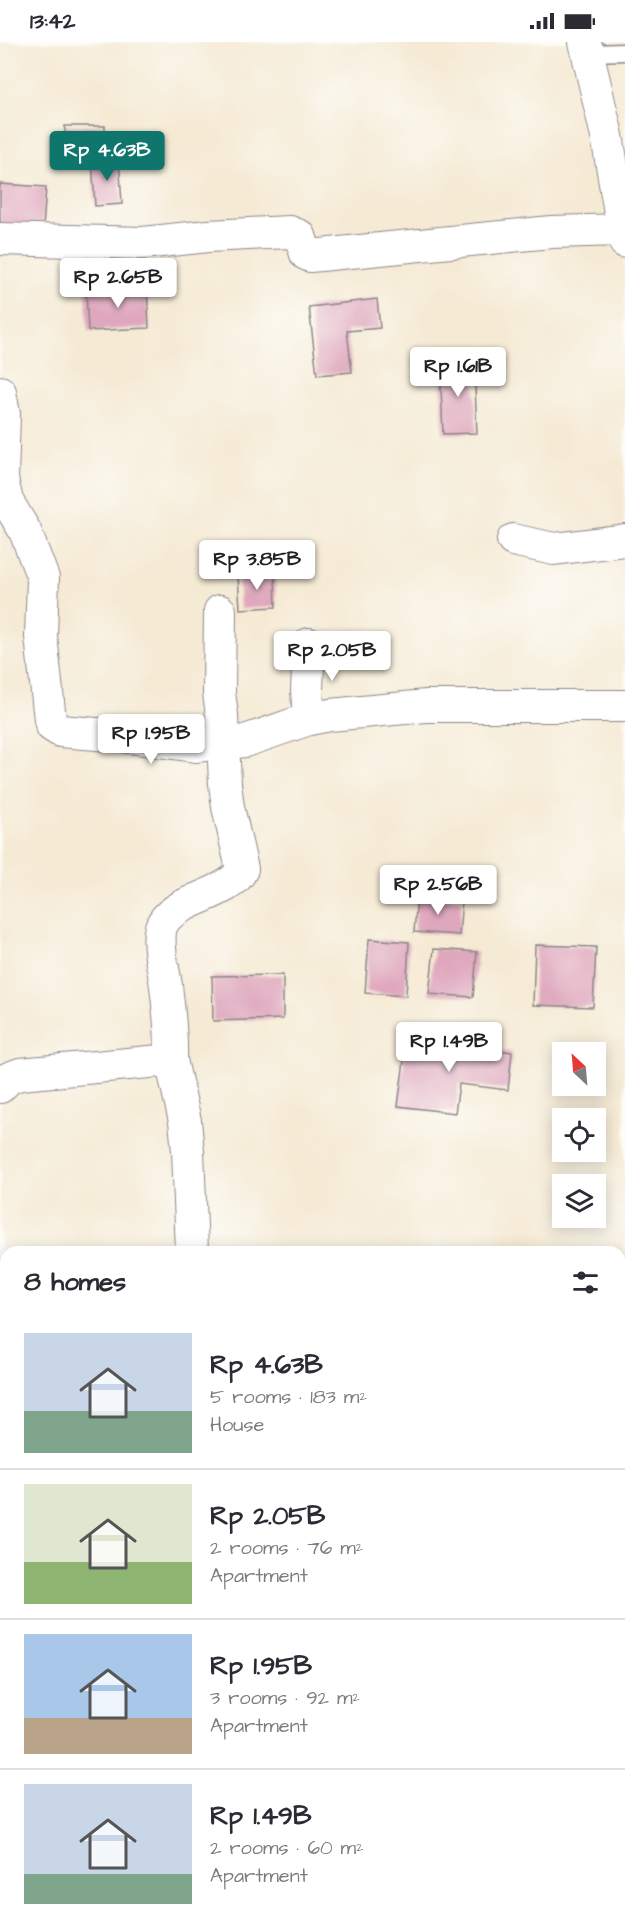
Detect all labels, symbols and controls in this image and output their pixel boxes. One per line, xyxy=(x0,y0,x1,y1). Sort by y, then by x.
text: 13:42 xyxy=(30,6,75,37)
pin: Rp 4.63B xyxy=(45,131,169,182)
text: Rp 4.63B xyxy=(64,136,150,164)
pin: Rp 2.65B xyxy=(56,258,180,309)
text: Rp 2.65B xyxy=(74,263,162,291)
pin: Rp 1.61B xyxy=(396,347,520,398)
text: Rp 1.61B xyxy=(424,352,492,380)
pin: Rp 3.85B xyxy=(195,540,319,591)
text: Rp 3.85B xyxy=(213,545,301,573)
pin: Rp 2.05B xyxy=(270,631,394,682)
text: Rp 2.05B xyxy=(288,636,376,664)
pin: Rp 1.95B xyxy=(89,714,213,765)
text: Rp 1.95B xyxy=(112,719,190,747)
pin: Rp 2.56B xyxy=(376,865,500,916)
text: Rp 2.56B xyxy=(394,870,482,898)
pin: Rp 1.49B xyxy=(387,1022,511,1073)
text: Rp 1.49B xyxy=(410,1027,488,1055)
north arrow xyxy=(552,1042,606,1096)
map controls xyxy=(552,1042,606,1228)
button: locate xyxy=(552,1108,606,1162)
button: layers xyxy=(552,1174,606,1228)
text: 8 homes xyxy=(24,1264,126,1300)
icon: filters xyxy=(569,1266,602,1299)
text: Rp 4.63B xyxy=(210,1347,323,1383)
icon: home xyxy=(72,1357,144,1429)
text: 5 rooms · 183 m² xyxy=(210,1383,367,1411)
text: House xyxy=(210,1411,264,1439)
text: Rp 2.05B xyxy=(210,1498,325,1534)
icon: home xyxy=(72,1508,144,1580)
text: 2 rooms · 76 m² xyxy=(210,1534,363,1562)
text: Apartment xyxy=(210,1562,308,1590)
text: Rp 1.95B xyxy=(210,1648,312,1684)
icon: home xyxy=(72,1658,144,1730)
text: 3 rooms · 92 m² xyxy=(210,1684,360,1712)
text: Apartment xyxy=(210,1712,308,1740)
text: Rp 1.49B xyxy=(210,1798,311,1834)
icon: home xyxy=(72,1808,144,1880)
text: 2 rooms · 60 m² xyxy=(210,1834,364,1862)
text: Apartment xyxy=(210,1862,308,1890)

